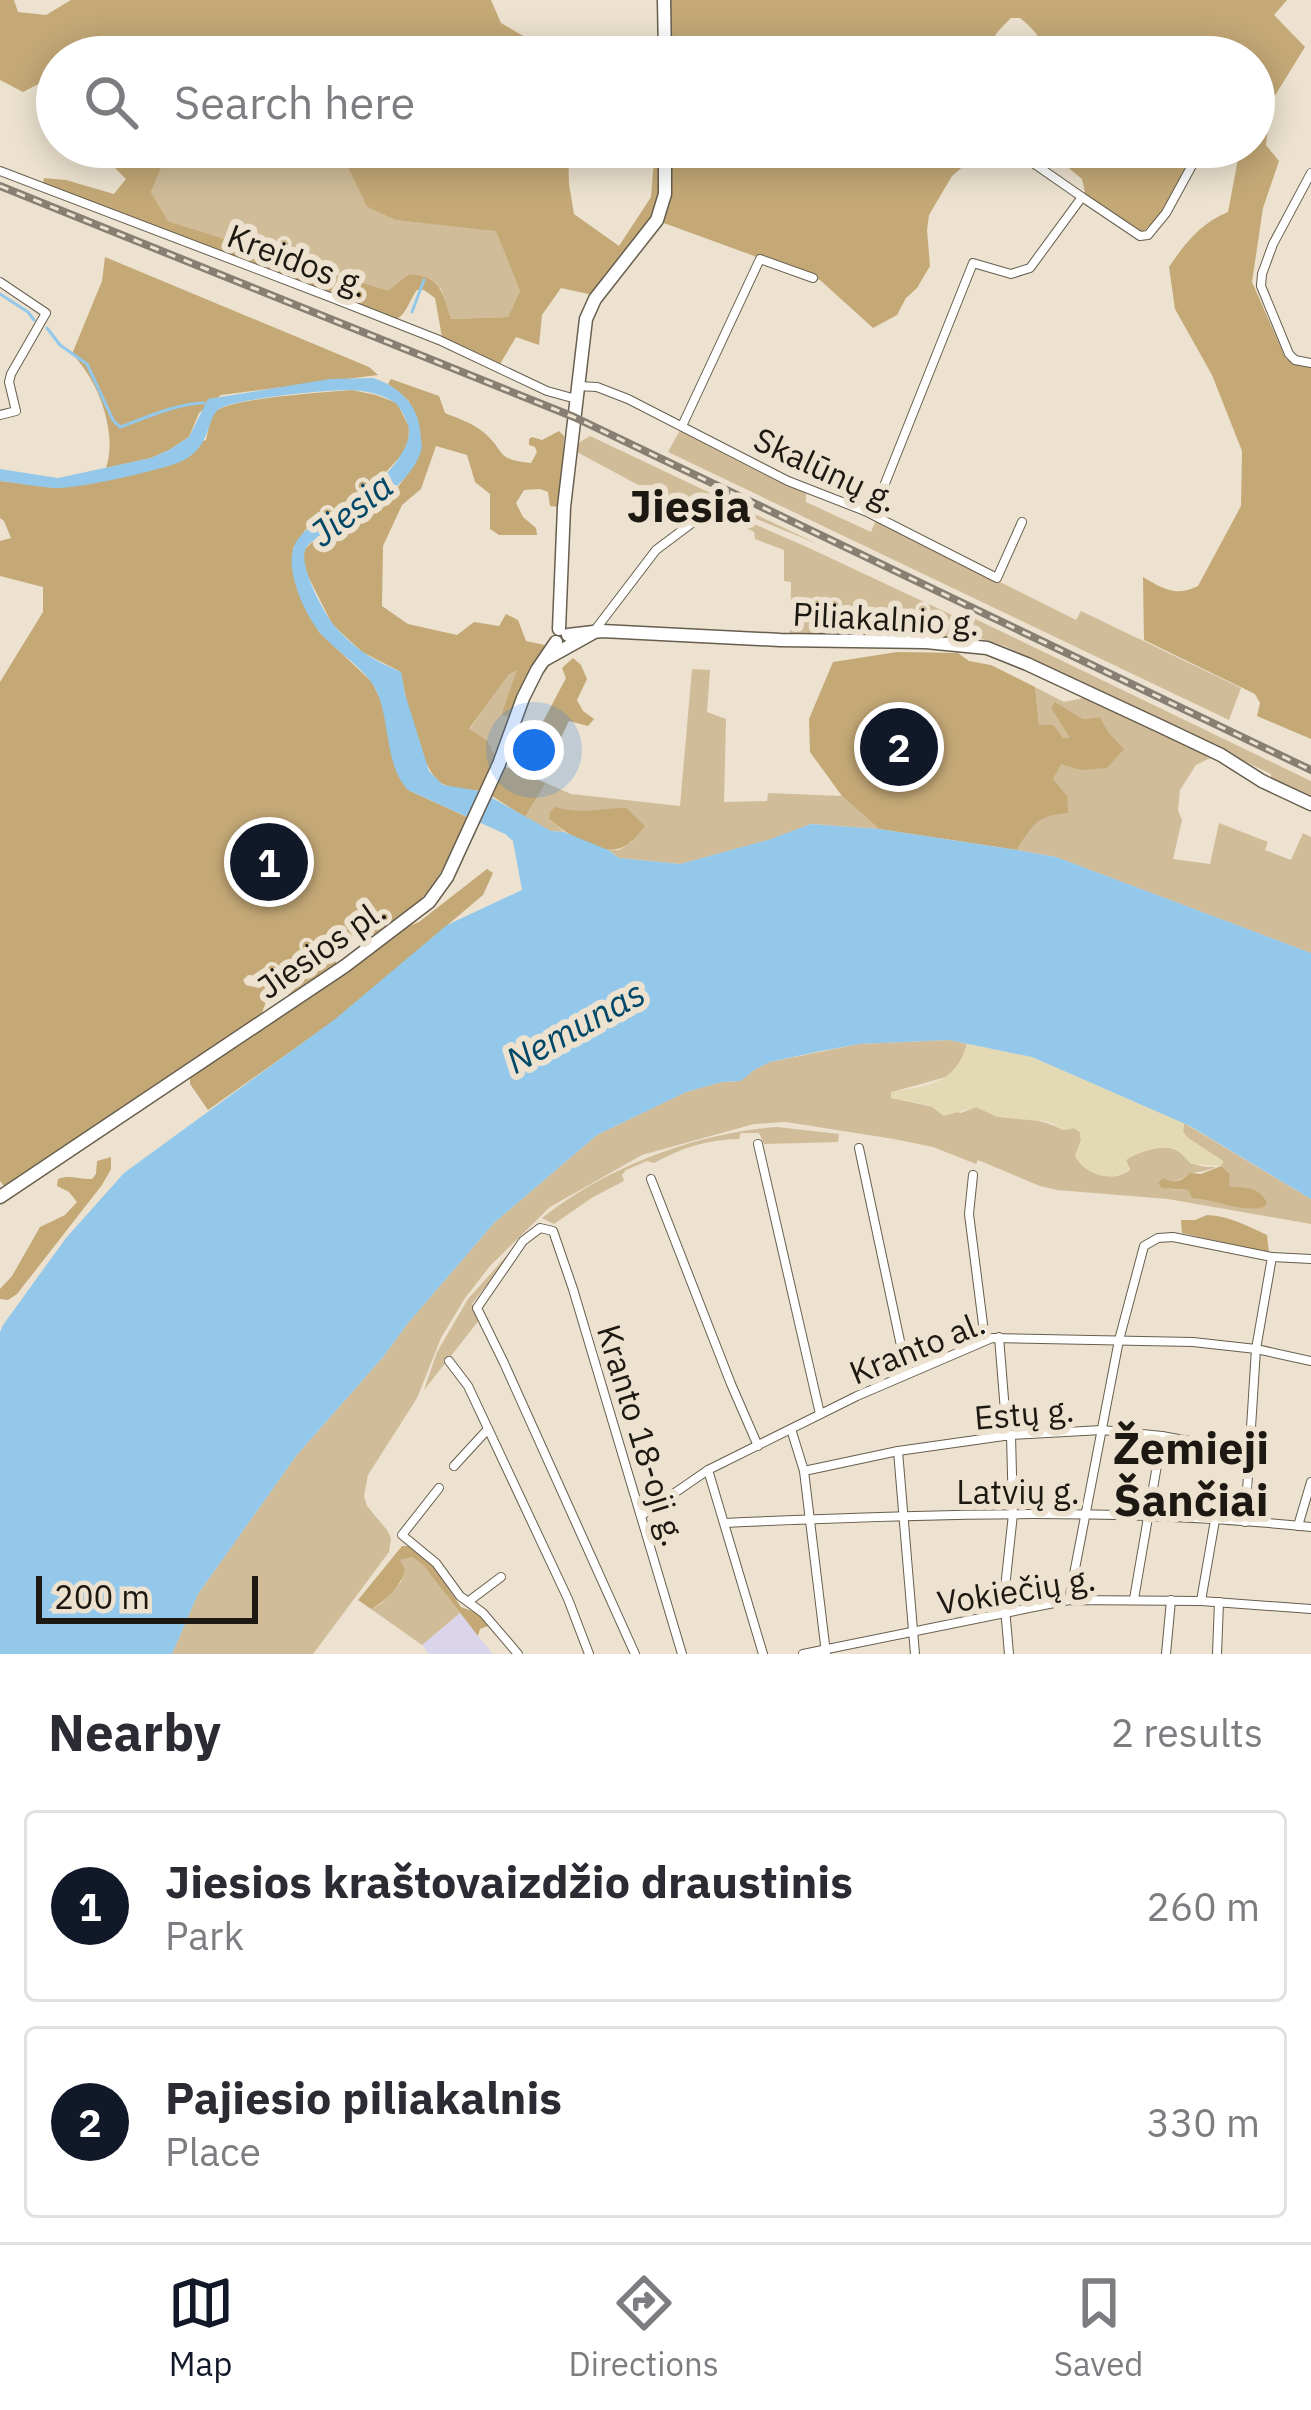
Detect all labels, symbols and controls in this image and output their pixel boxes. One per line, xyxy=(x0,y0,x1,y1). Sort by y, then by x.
search box xyxy=(36,36,1275,168)
icon: search xyxy=(78,69,144,135)
text: Search here xyxy=(174,73,415,131)
street label: Kreidos g. xyxy=(222,214,374,306)
street label: Skalūnų g. xyxy=(747,417,905,521)
water label: Jiesia xyxy=(300,462,402,556)
district label: Jiesia xyxy=(627,476,751,534)
street label: Piliakalnio g. xyxy=(791,592,981,644)
pin: 2 xyxy=(860,702,938,792)
your location xyxy=(504,720,564,780)
pin: 1 xyxy=(230,817,308,907)
street label: Jiesios pl. xyxy=(248,888,394,1008)
water label: Nemunas xyxy=(497,969,653,1083)
street label: Kranto al. xyxy=(843,1300,991,1394)
street label: Kranto 18-oji g. xyxy=(588,1319,696,1551)
street label: Estų g. xyxy=(972,1387,1076,1439)
district label: Žemieji Šančiai xyxy=(1113,1418,1269,1528)
street label: Latvių g. xyxy=(956,1470,1080,1513)
street label: Vokiečių g. xyxy=(934,1556,1098,1624)
scale bar xyxy=(36,1570,258,1623)
text: 200 m xyxy=(54,1575,150,1618)
text: Nearby xyxy=(48,1699,221,1765)
text: 2 results xyxy=(1111,1707,1263,1758)
text: Jiesios kraštovaizdžio draustinis xyxy=(165,1852,853,1910)
text: 1 xyxy=(78,1881,102,1932)
text: 260 m xyxy=(1147,1881,1260,1932)
text: Park xyxy=(165,1910,244,1961)
text: Pajiesio piliakalnis xyxy=(165,2068,562,2126)
text: 2 xyxy=(78,2097,102,2148)
text: 330 m xyxy=(1147,2097,1260,2148)
text: Place xyxy=(165,2126,261,2177)
tab: Map xyxy=(168,2270,234,2385)
tab: Directions xyxy=(569,2270,719,2385)
tab: Saved xyxy=(1054,2270,1143,2385)

